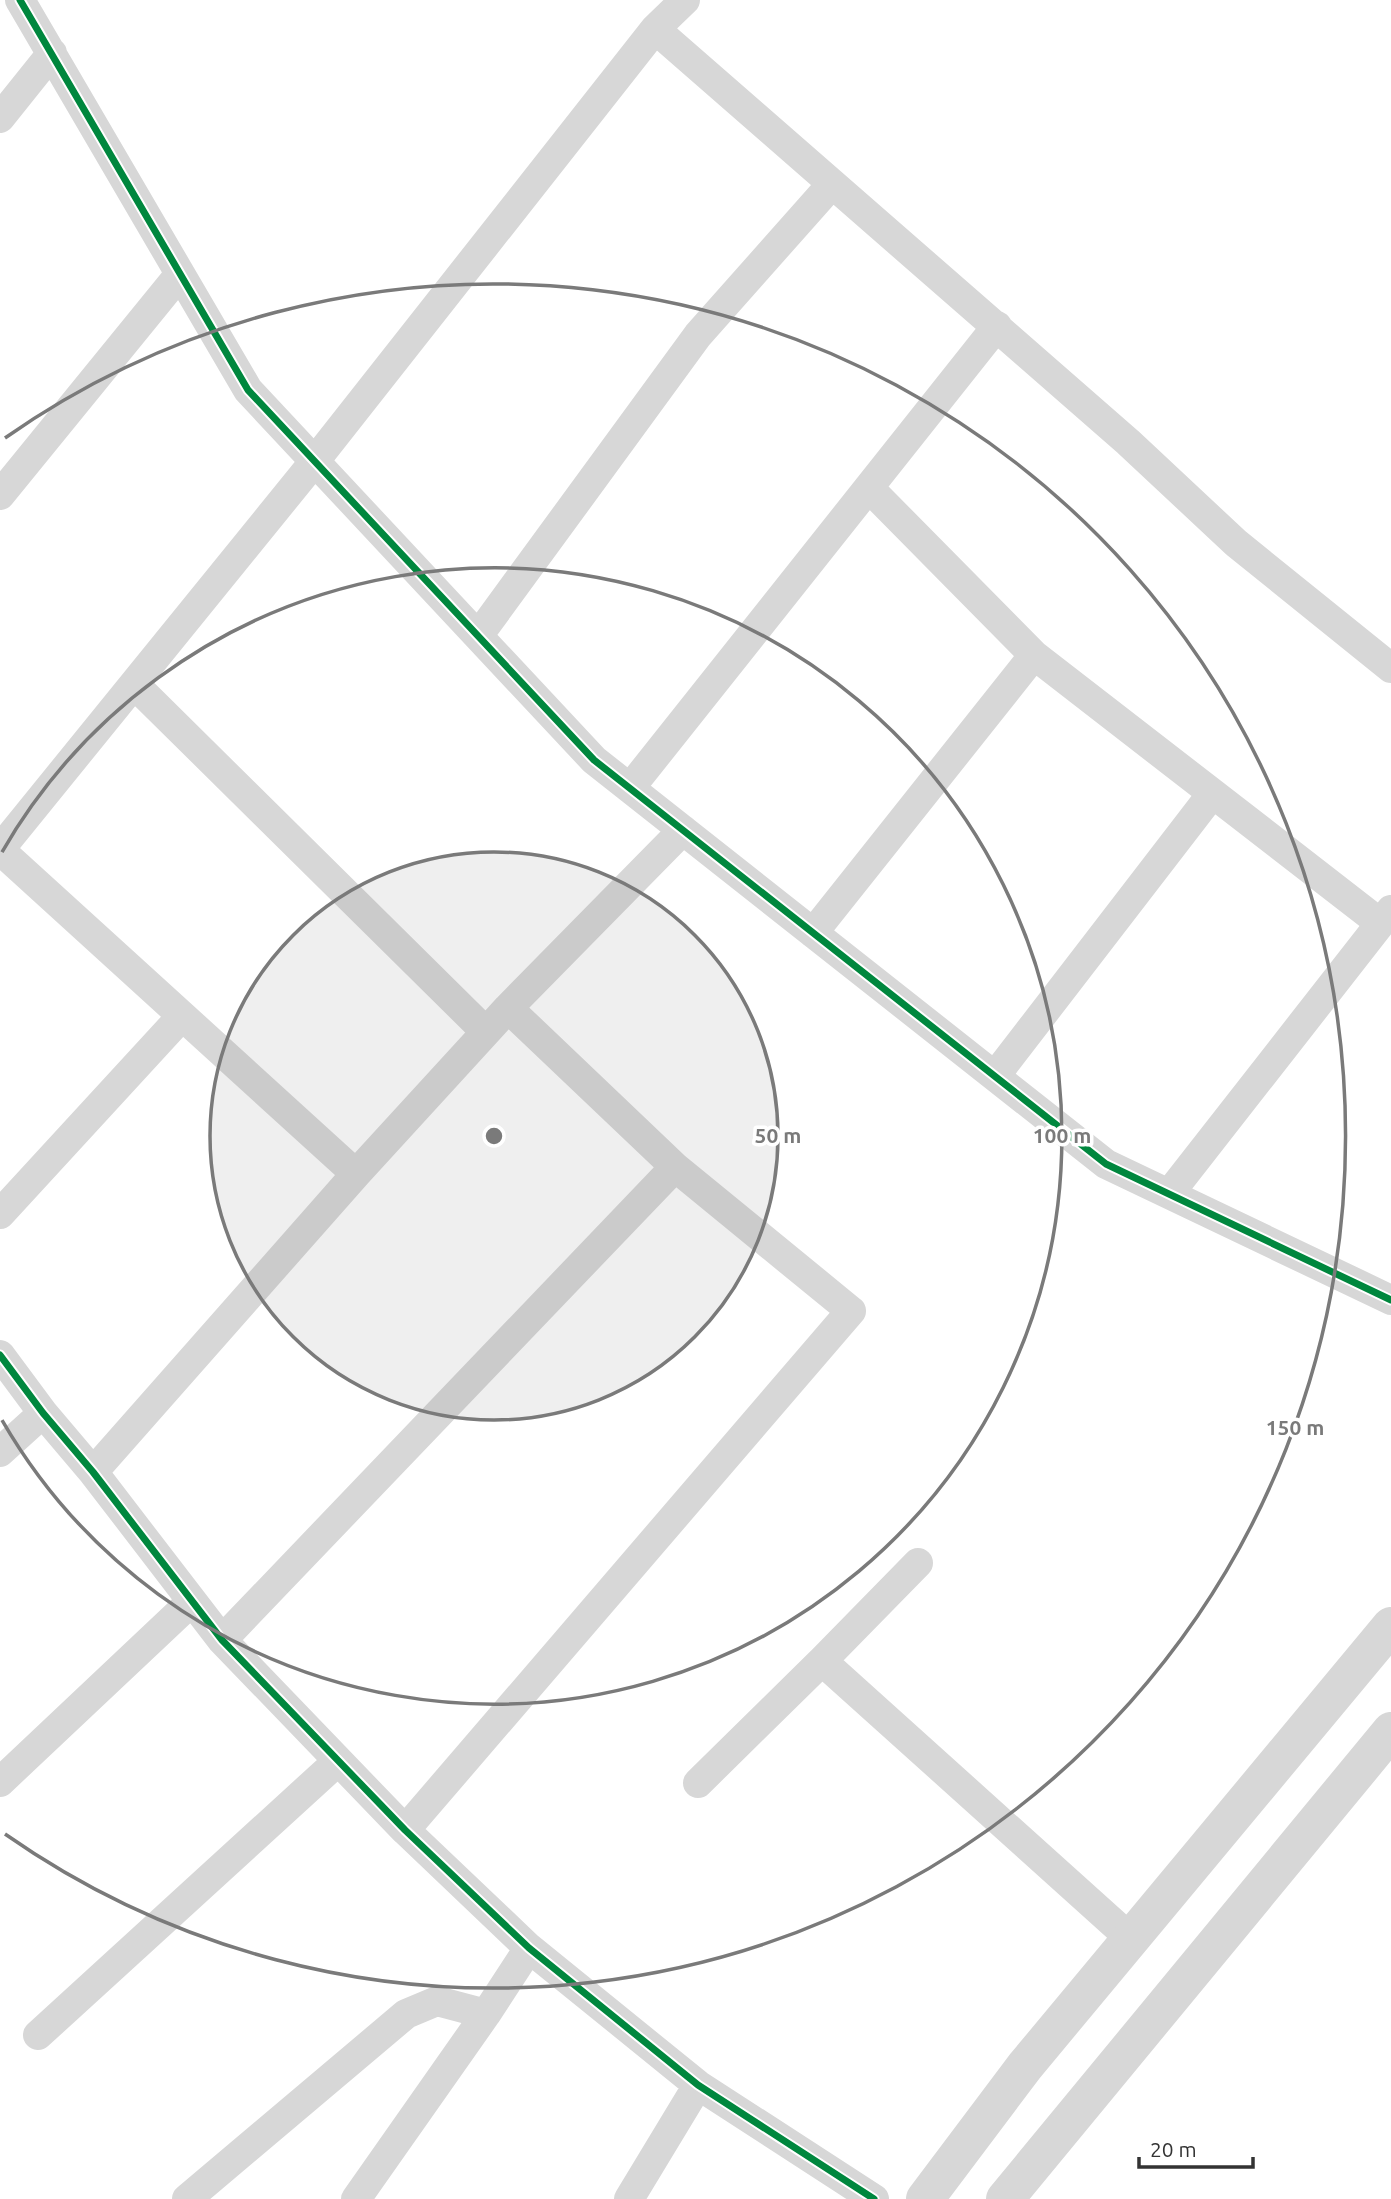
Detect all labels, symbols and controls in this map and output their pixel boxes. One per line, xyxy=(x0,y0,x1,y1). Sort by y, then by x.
text: 50 m xyxy=(755,1123,801,1147)
text: 100 m xyxy=(1033,1123,1091,1147)
centre of rings xyxy=(482,1124,506,1148)
text: 150 m xyxy=(1266,1415,1324,1439)
scale bar xyxy=(1139,2126,1253,2170)
text: 20 m xyxy=(1150,2137,1197,2161)

